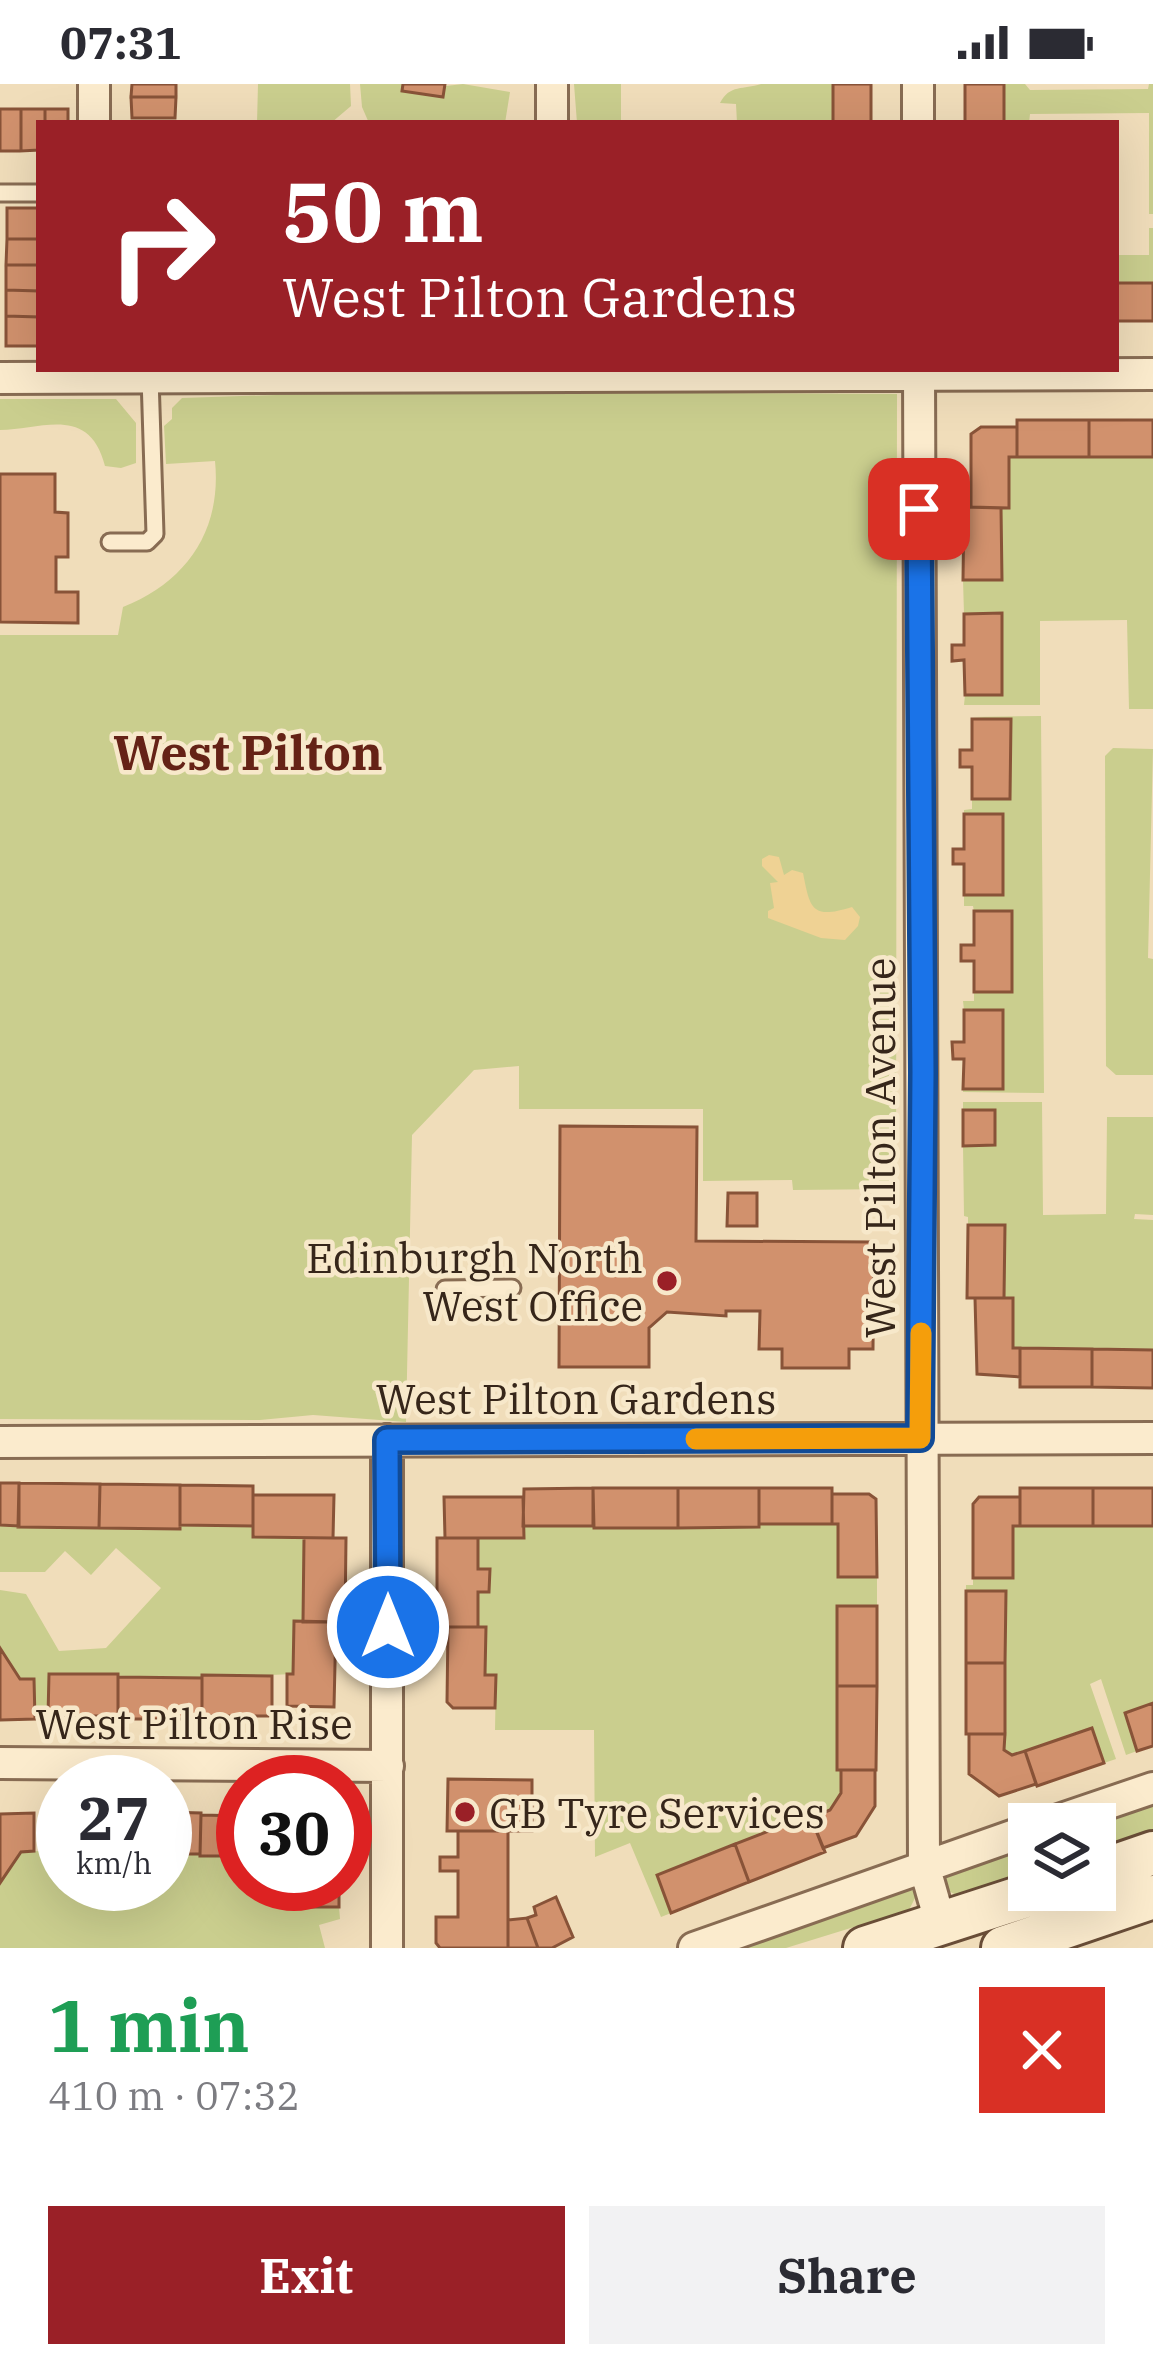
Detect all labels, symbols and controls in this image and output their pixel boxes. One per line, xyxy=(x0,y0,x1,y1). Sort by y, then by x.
text: 07:31 xyxy=(60,13,182,71)
text: 50 m xyxy=(282,156,484,265)
icon: right xyxy=(84,168,240,324)
text: West Pilton Gardens xyxy=(282,262,797,332)
pin xyxy=(868,458,970,560)
icon: arrive xyxy=(886,476,952,542)
district label: West Pilton xyxy=(113,721,383,783)
street label: West Pilton Avenue xyxy=(852,958,907,1338)
place label: Edinburgh North West Office xyxy=(306,1230,643,1333)
marker: Edinburgh North West Office xyxy=(654,1268,680,1294)
street label: West Pilton Gardens xyxy=(376,1371,776,1426)
position arrow xyxy=(325,1564,451,1690)
street label: West Pilton Rise xyxy=(35,1696,353,1751)
speed limit sign: 30 xyxy=(216,1755,372,1911)
text: 27 xyxy=(78,1778,150,1857)
place label: GB Tyre Services xyxy=(489,1785,825,1840)
marker: GB Tyre Services xyxy=(452,1799,478,1825)
map controls xyxy=(1008,1803,1116,1911)
button: layers xyxy=(1008,1803,1116,1911)
text: km/h xyxy=(76,1843,152,1882)
text: 1 min xyxy=(48,1978,250,2072)
button: close xyxy=(979,1987,1105,2113)
text: 410 m · 07:32 xyxy=(48,2070,300,2121)
button: Exit xyxy=(48,2206,565,2344)
button: Share xyxy=(589,2206,1105,2344)

